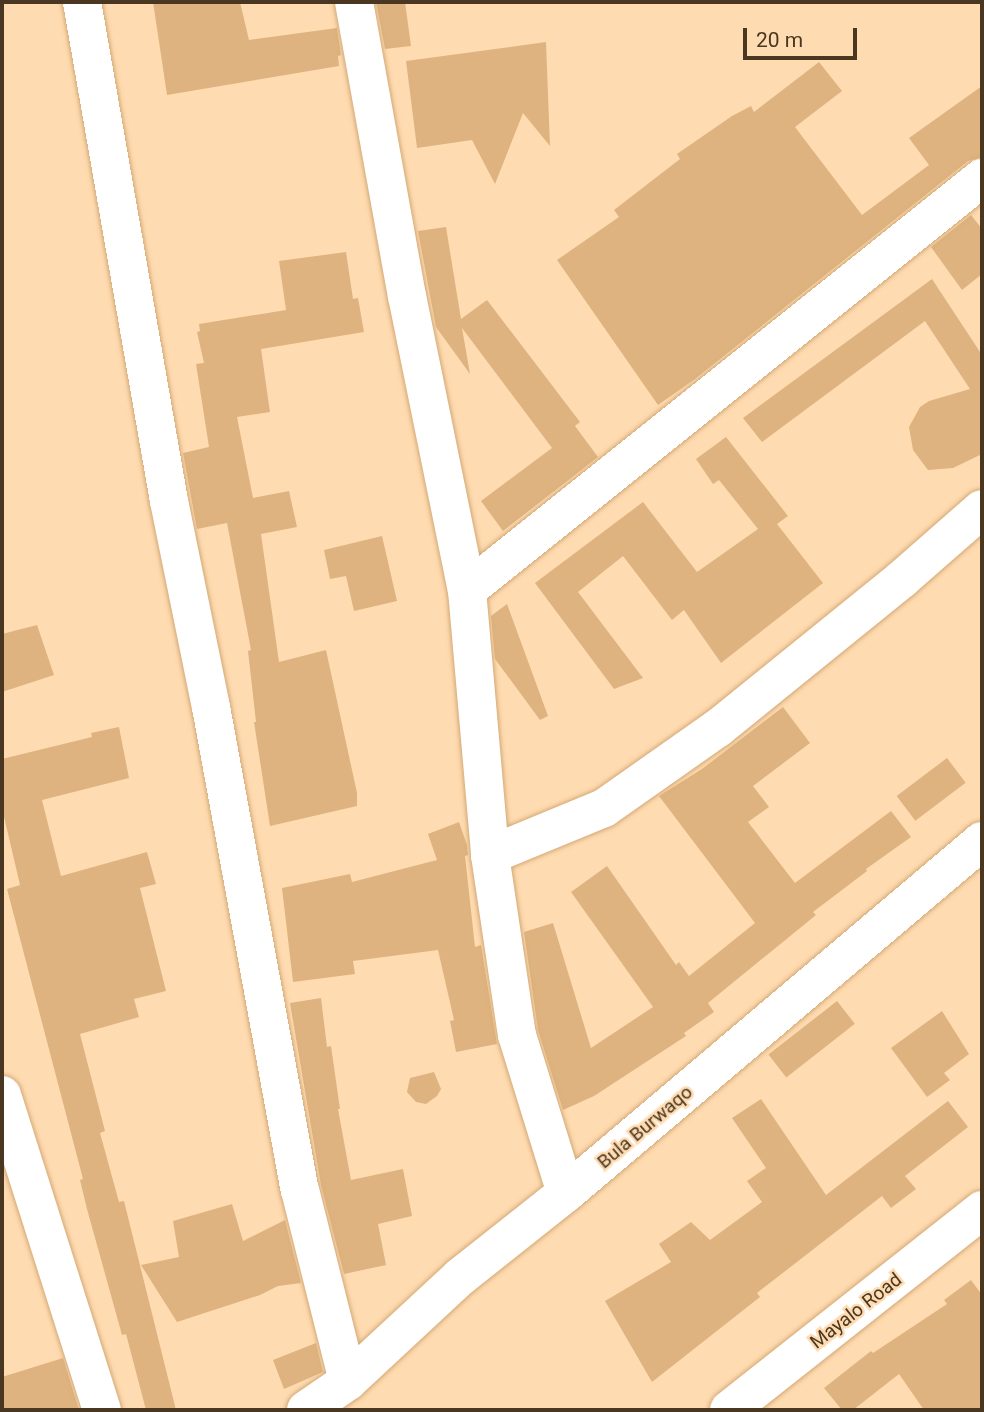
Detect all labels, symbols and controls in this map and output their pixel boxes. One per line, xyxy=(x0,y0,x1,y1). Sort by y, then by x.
scale bar xyxy=(746,14,860,58)
text: 20 m xyxy=(756,28,803,52)
street label: Bula Burwaqo xyxy=(593,1081,697,1173)
street label: Mayalo Road xyxy=(806,1268,906,1354)

